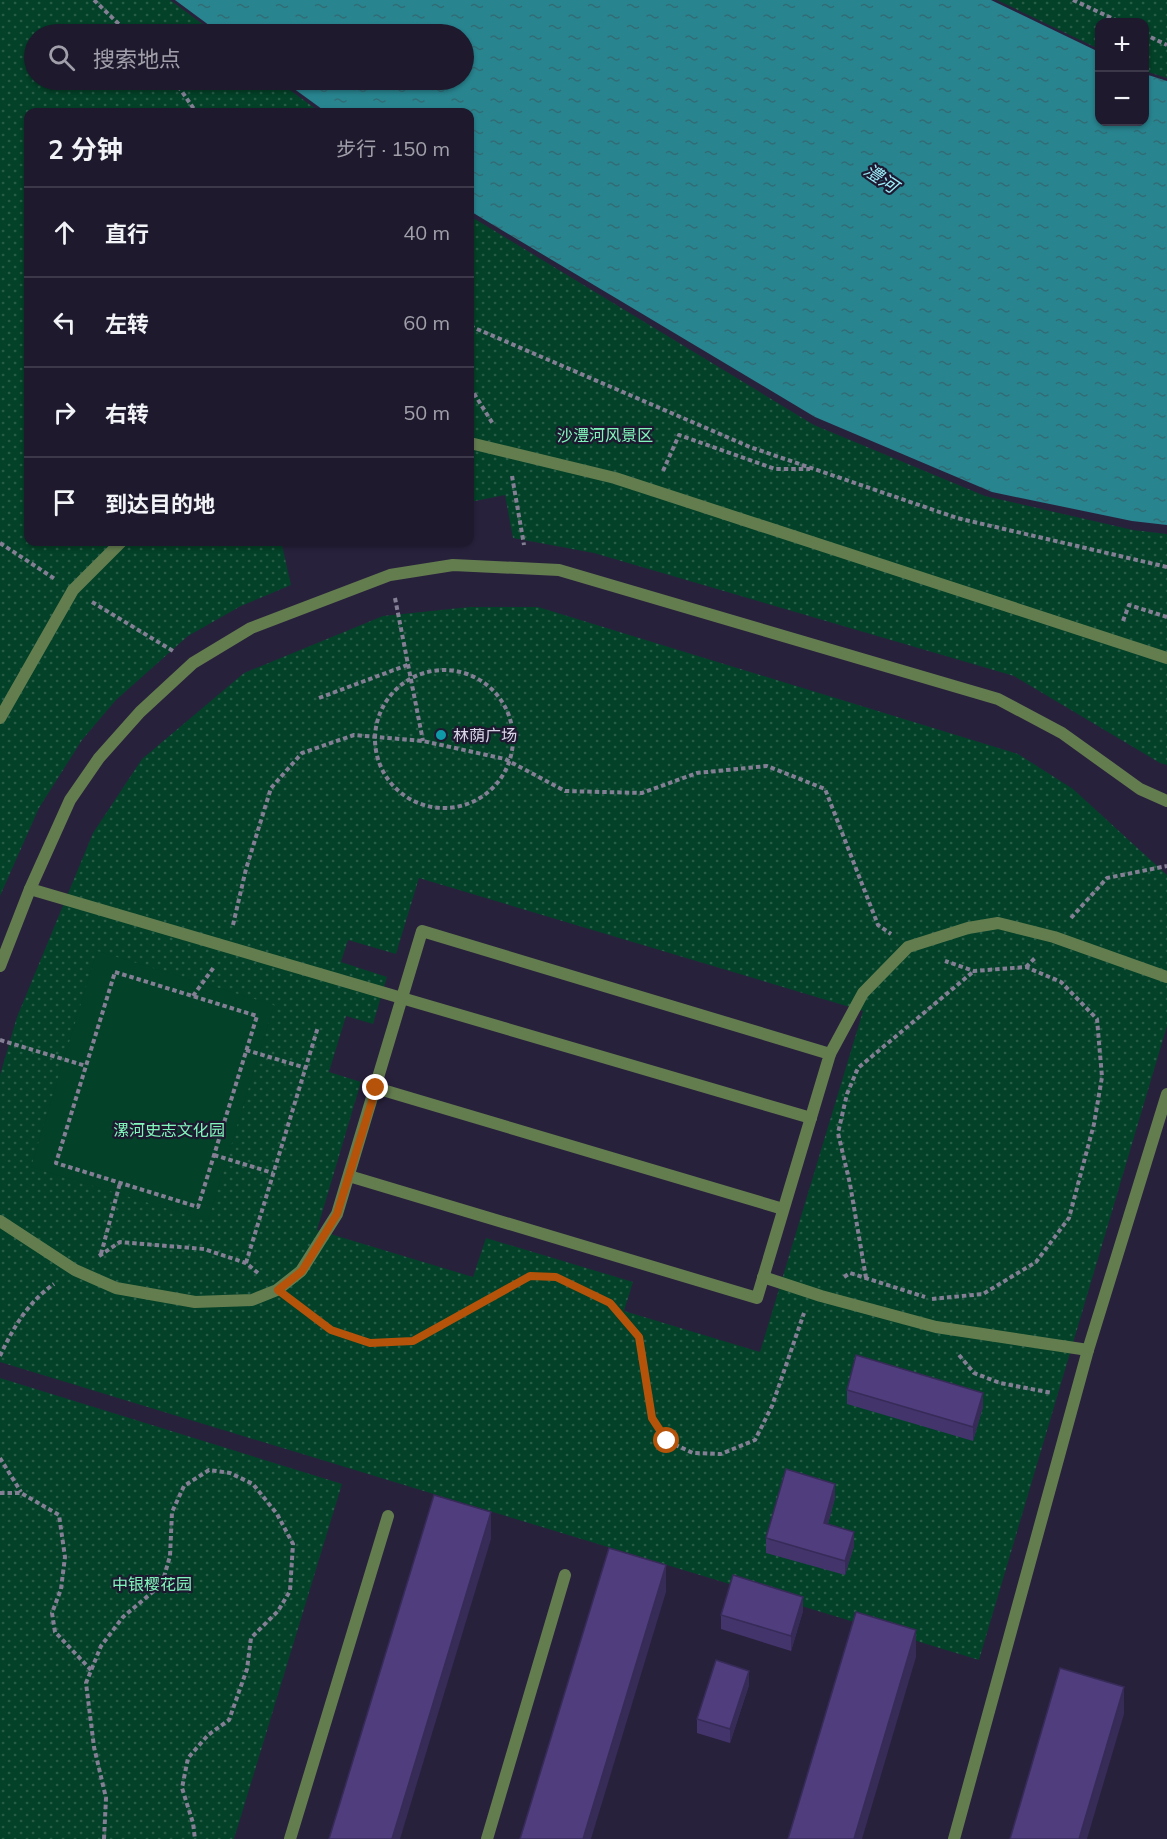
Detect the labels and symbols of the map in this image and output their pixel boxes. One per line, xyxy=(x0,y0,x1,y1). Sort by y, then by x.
water label: 澧河 xyxy=(860,158,905,199)
park label: 沙澧河风景区 xyxy=(557,425,653,445)
place label: 林荫广场 xyxy=(453,725,517,745)
marker: 林荫广场 xyxy=(434,728,448,742)
route end xyxy=(362,1074,388,1100)
park label: 漯河史志文化园 xyxy=(113,1120,225,1140)
route start xyxy=(653,1427,679,1453)
park label: 中银樱花园 xyxy=(112,1574,192,1594)

